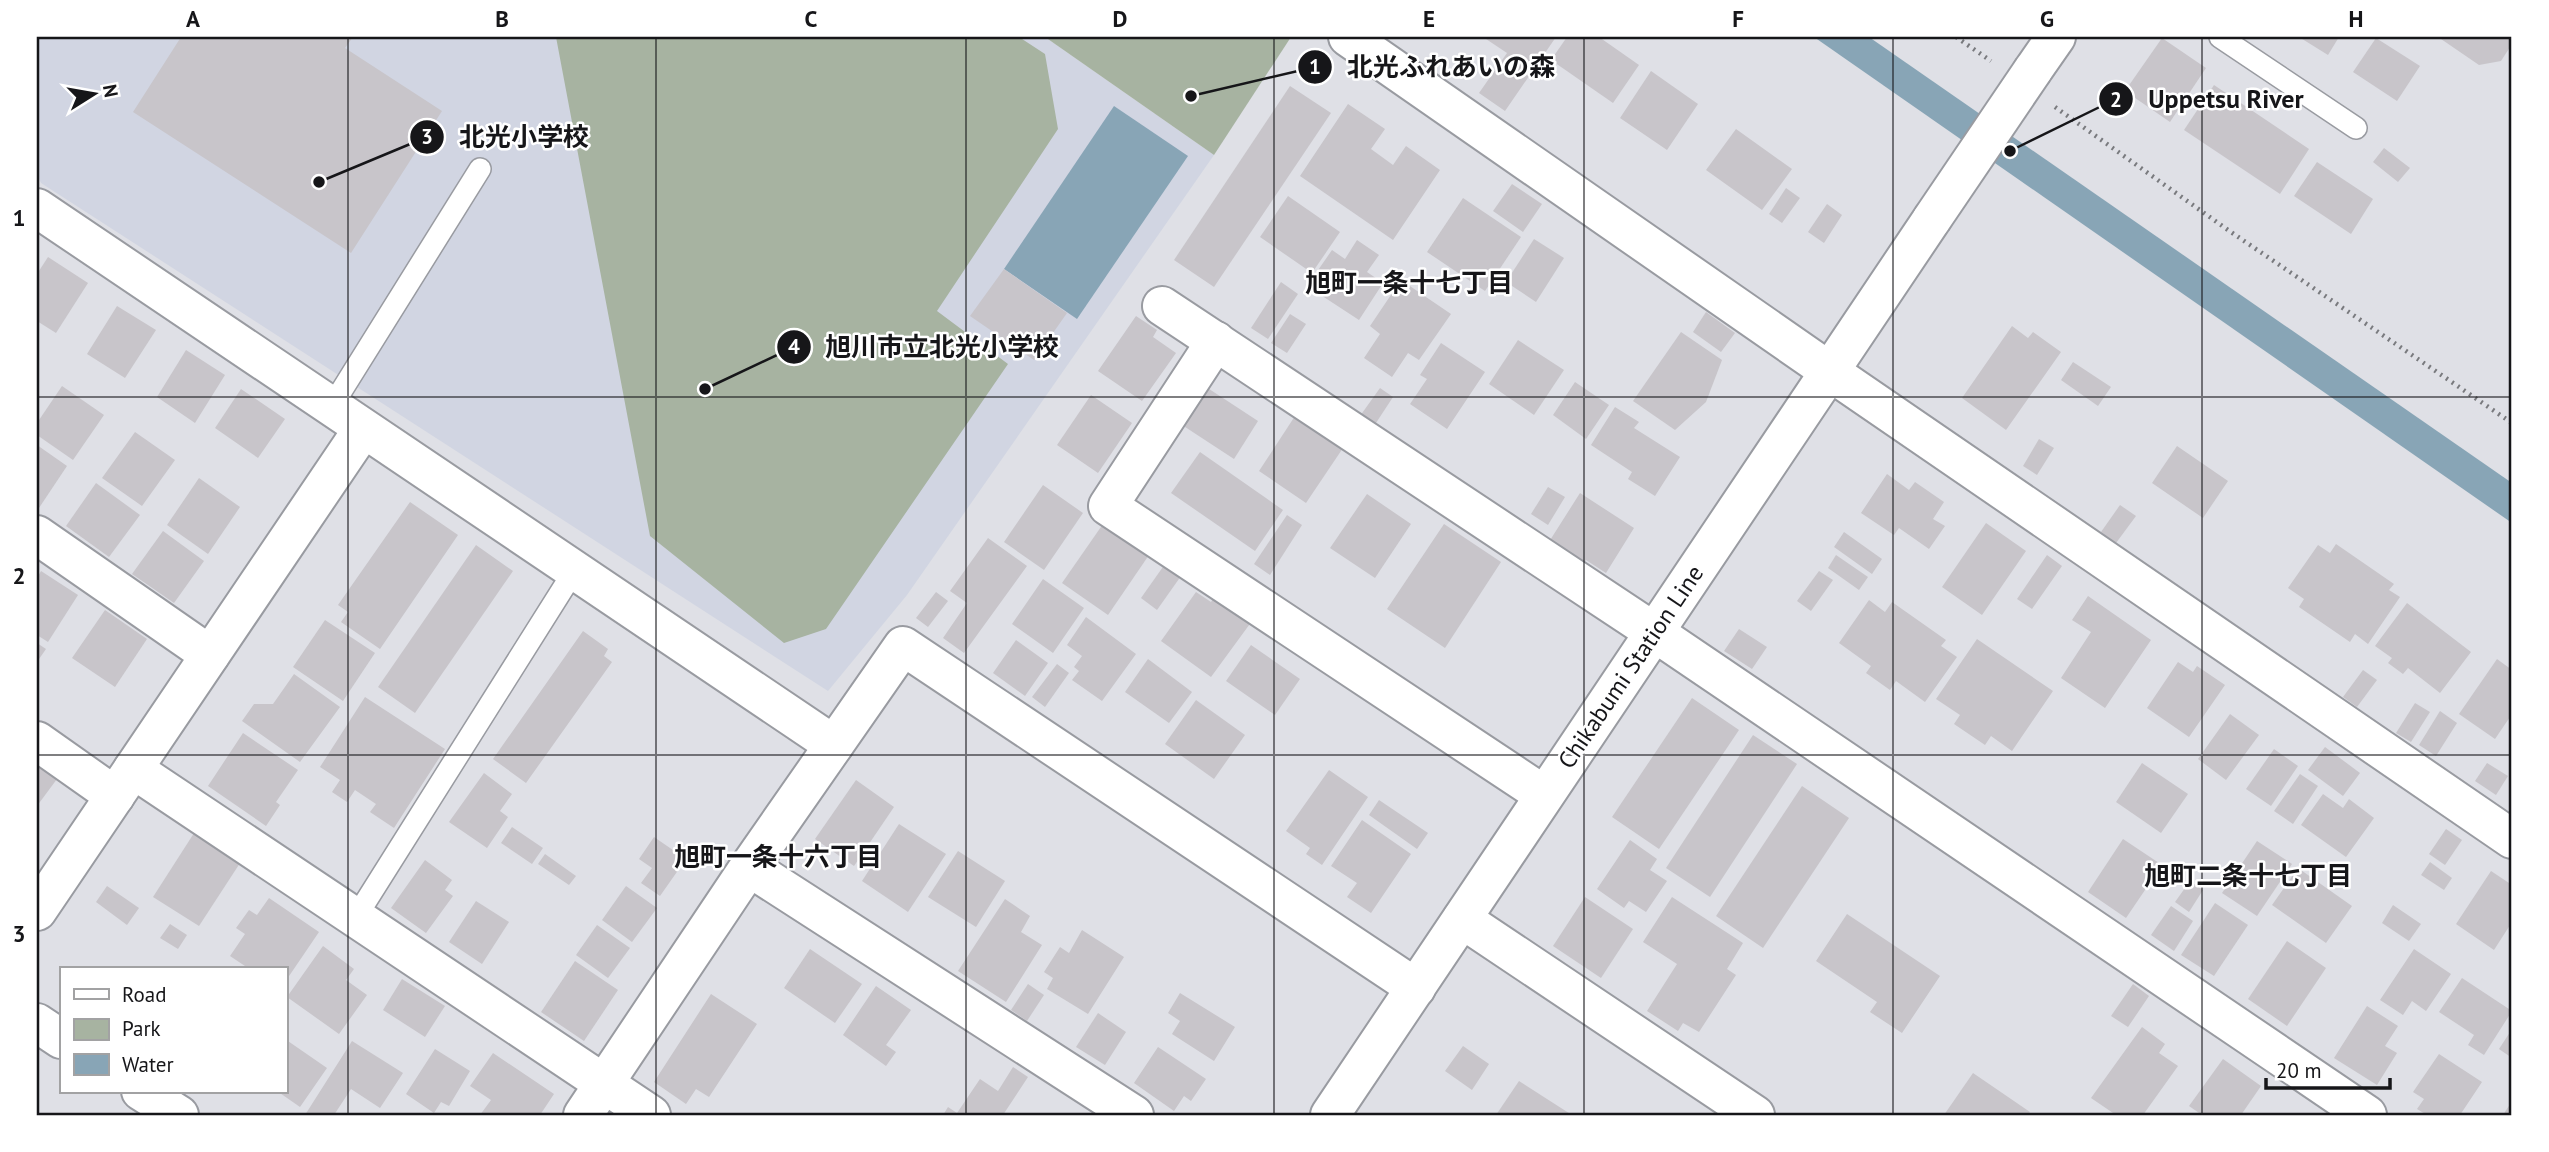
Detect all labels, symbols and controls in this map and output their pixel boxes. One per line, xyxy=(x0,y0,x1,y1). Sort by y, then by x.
text: A xyxy=(186,4,200,33)
text: B xyxy=(495,4,509,33)
text: C xyxy=(805,4,818,33)
text: D xyxy=(1113,4,1127,33)
text: E xyxy=(1423,4,1435,33)
text: F xyxy=(1732,4,1744,33)
text: G xyxy=(2040,4,2054,33)
text: H xyxy=(2349,4,2363,33)
callout: 北光ふれあいの森 xyxy=(1298,43,1569,90)
text: 北光ふれあいの森 xyxy=(1347,50,1555,83)
text: 1 xyxy=(1309,53,1321,80)
north arrow xyxy=(60,60,130,130)
callout: Uppetsu River xyxy=(2099,76,2317,123)
text: N xyxy=(98,82,124,99)
text: Uppetsu River xyxy=(2148,82,2305,115)
text: 2 xyxy=(2110,86,2122,113)
callout: 北光小学校 xyxy=(410,114,603,161)
text: 北光小学校 xyxy=(459,120,589,153)
text: 3 xyxy=(421,123,433,150)
text: 1 xyxy=(12,203,26,232)
district label: 旭町一条十七丁目 xyxy=(1305,266,1513,299)
callout: 旭川市立北光小学校 xyxy=(776,323,1073,370)
text: 旭川市立北光小学校 xyxy=(825,330,1059,363)
text: 4 xyxy=(788,333,800,360)
street label: Chikabumi Station Line xyxy=(1551,559,1710,774)
text: 2 xyxy=(12,561,26,590)
district label: 旭町一条十六丁目 xyxy=(674,840,882,873)
district label: 旭町二条十七丁目 xyxy=(2144,859,2352,892)
text: 3 xyxy=(12,919,26,948)
legend xyxy=(60,967,287,1092)
text: Road xyxy=(122,981,166,1008)
text: Park xyxy=(122,1015,161,1042)
scale bar xyxy=(2266,1047,2390,1091)
text: Water xyxy=(122,1051,174,1078)
text: 20 m xyxy=(2276,1057,2322,1084)

